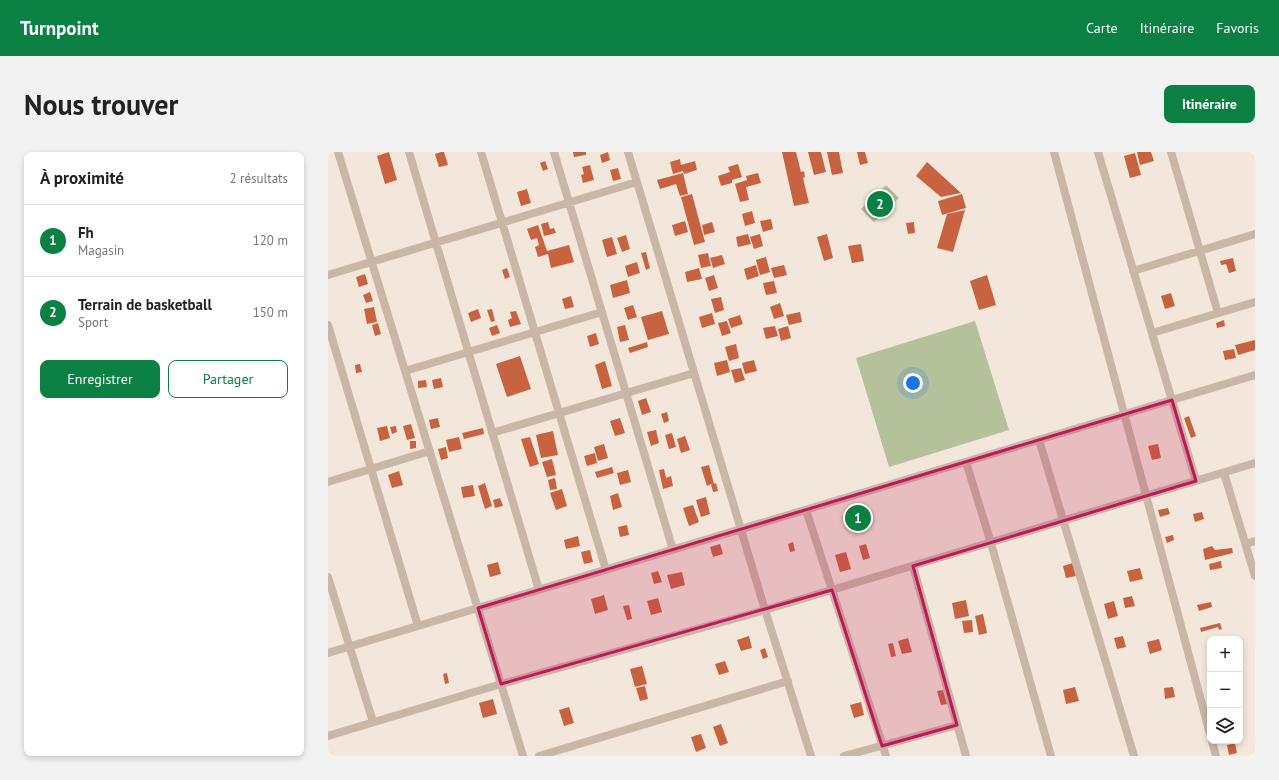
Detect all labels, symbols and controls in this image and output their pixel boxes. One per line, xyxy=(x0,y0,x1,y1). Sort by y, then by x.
text: Turnpoint xyxy=(20,16,99,40)
text: Carte xyxy=(1086,19,1118,37)
text: Itinéraire xyxy=(1140,19,1194,37)
text: Favoris xyxy=(1216,19,1259,37)
button: Itinéraire xyxy=(1164,85,1255,123)
text: Nous trouver xyxy=(24,86,178,123)
text: À proximité xyxy=(40,167,124,189)
text: 2 résultats xyxy=(229,170,288,187)
pin: 2 xyxy=(867,189,893,219)
text: Fh xyxy=(78,223,94,242)
text: 1 xyxy=(49,232,57,249)
text: 120 m xyxy=(253,232,288,249)
text: Magasin xyxy=(78,242,124,259)
text: Terrain de basketball xyxy=(78,295,212,314)
text: 2 xyxy=(49,304,57,321)
text: 150 m xyxy=(253,304,288,321)
text: Sport xyxy=(78,314,108,331)
button: Enregistrer xyxy=(40,360,160,398)
button: Partager xyxy=(168,360,288,398)
your location xyxy=(903,373,923,393)
pin: 1 xyxy=(845,503,871,533)
map controls xyxy=(1207,636,1243,744)
button: + xyxy=(1207,636,1243,672)
button: − xyxy=(1207,672,1243,708)
button: layers xyxy=(1207,708,1243,744)

